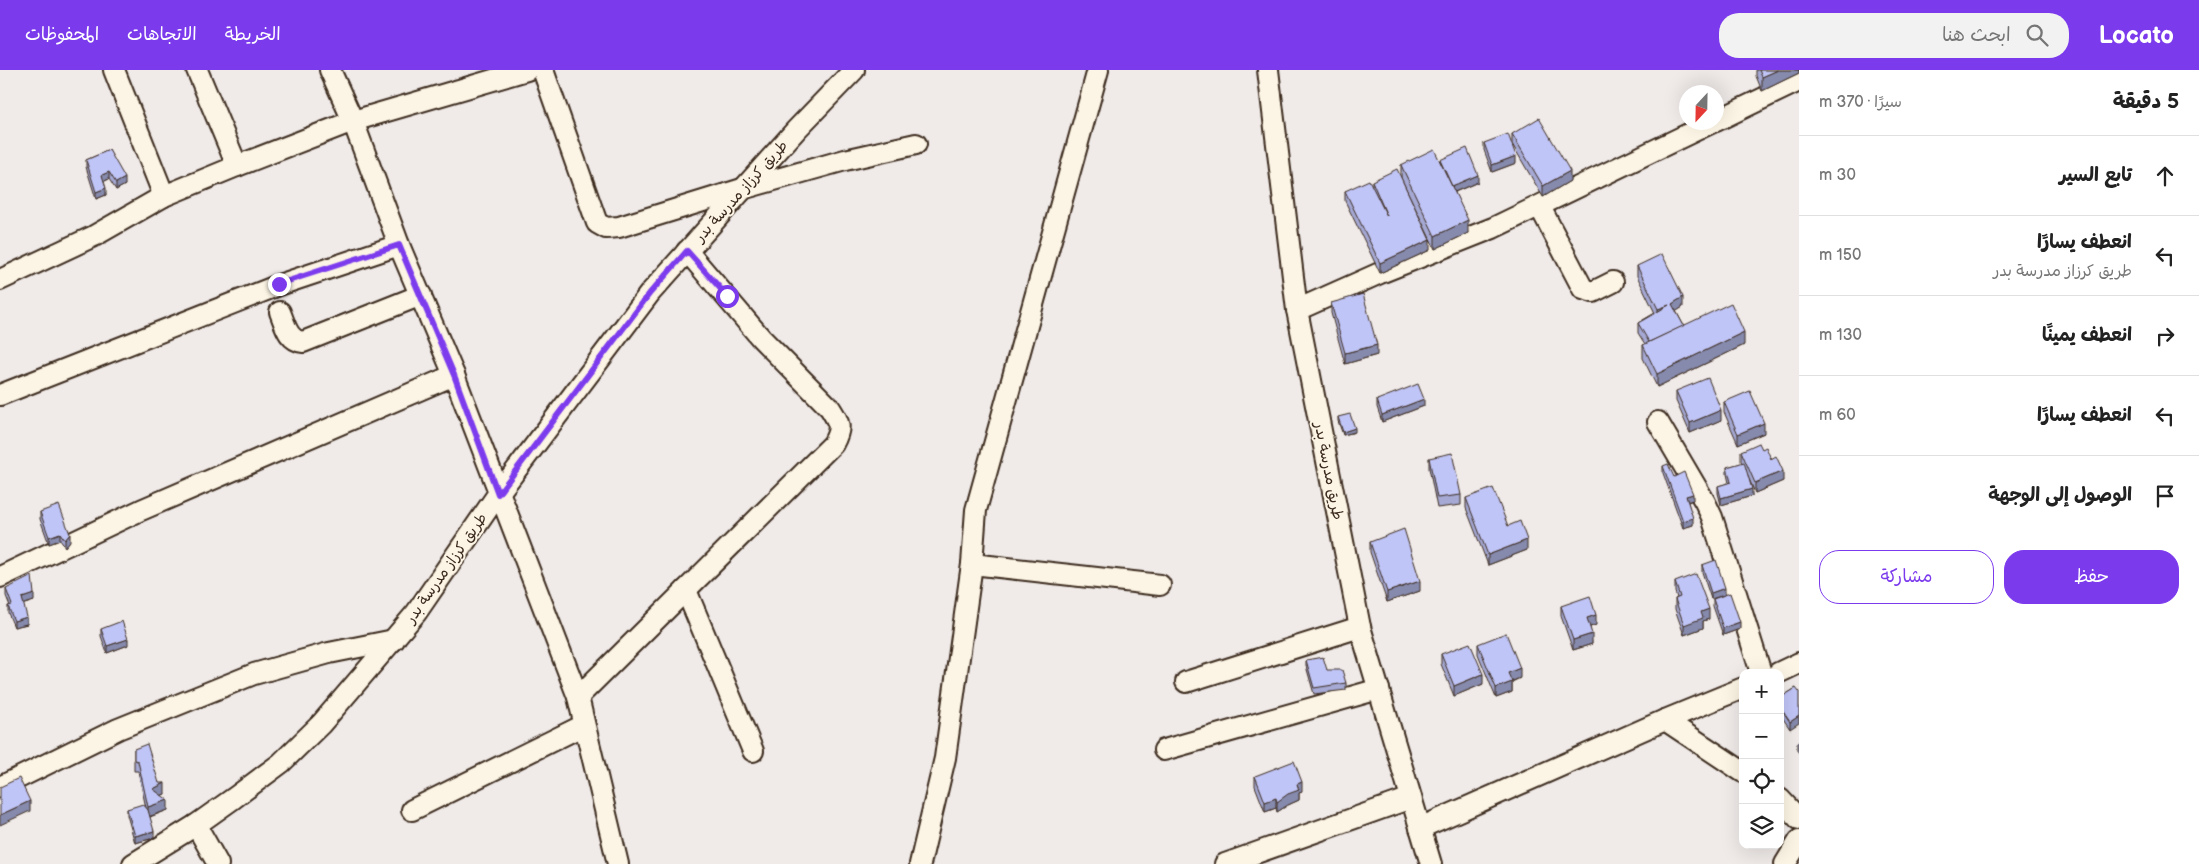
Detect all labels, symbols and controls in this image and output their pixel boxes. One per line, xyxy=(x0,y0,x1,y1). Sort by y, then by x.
search box xyxy=(1719,13,2069,58)
icon: search xyxy=(2023,21,2051,49)
text: Locato xyxy=(2099,21,2174,50)
text: المحفوظات xyxy=(25,24,99,45)
text: الاتجاهات xyxy=(127,24,197,45)
text: الخريطة xyxy=(225,24,281,45)
text: ابحث هنا xyxy=(1942,24,2011,47)
north arrow xyxy=(1679,85,1724,130)
text: 5 دقيقة xyxy=(2113,89,2179,114)
text: سيرًا · 370 m xyxy=(1819,93,1902,112)
street label: طريق كرزاز مدرسة بدر xyxy=(690,137,792,247)
icon: ahead xyxy=(2151,162,2179,190)
text: تابع السير xyxy=(2059,164,2132,187)
text: 30 m xyxy=(1819,166,1856,185)
text: انعطف يسارًا xyxy=(2037,231,2132,254)
icon: left xyxy=(2151,242,2179,270)
text: 150 m xyxy=(1819,246,1861,265)
text: طريق كرزاز مدرسة بدر xyxy=(1993,262,2132,281)
route end xyxy=(268,273,291,296)
route start xyxy=(716,285,739,308)
icon: right xyxy=(2151,322,2179,350)
text: انعطف يمينًا xyxy=(2042,324,2132,347)
text: 130 m xyxy=(1819,326,1862,345)
icon: left xyxy=(2151,402,2179,430)
text: انعطف يسارًا xyxy=(2037,404,2132,427)
text: 60 m xyxy=(1819,406,1856,425)
street label: طريق مدرسة بدر xyxy=(1310,420,1347,522)
icon: arrive xyxy=(2151,482,2179,510)
text: الوصول إلى الوجهة xyxy=(1988,484,2132,507)
street label: طريق كرزاز مدرسة بدر xyxy=(401,510,492,628)
button: مشاركة xyxy=(1819,550,1994,604)
button: حفظ xyxy=(2004,550,2179,604)
map controls xyxy=(1739,669,1784,849)
button: + xyxy=(1739,669,1784,714)
button: − xyxy=(1739,714,1784,759)
button: locate xyxy=(1739,759,1784,804)
button: layers xyxy=(1739,804,1784,849)

